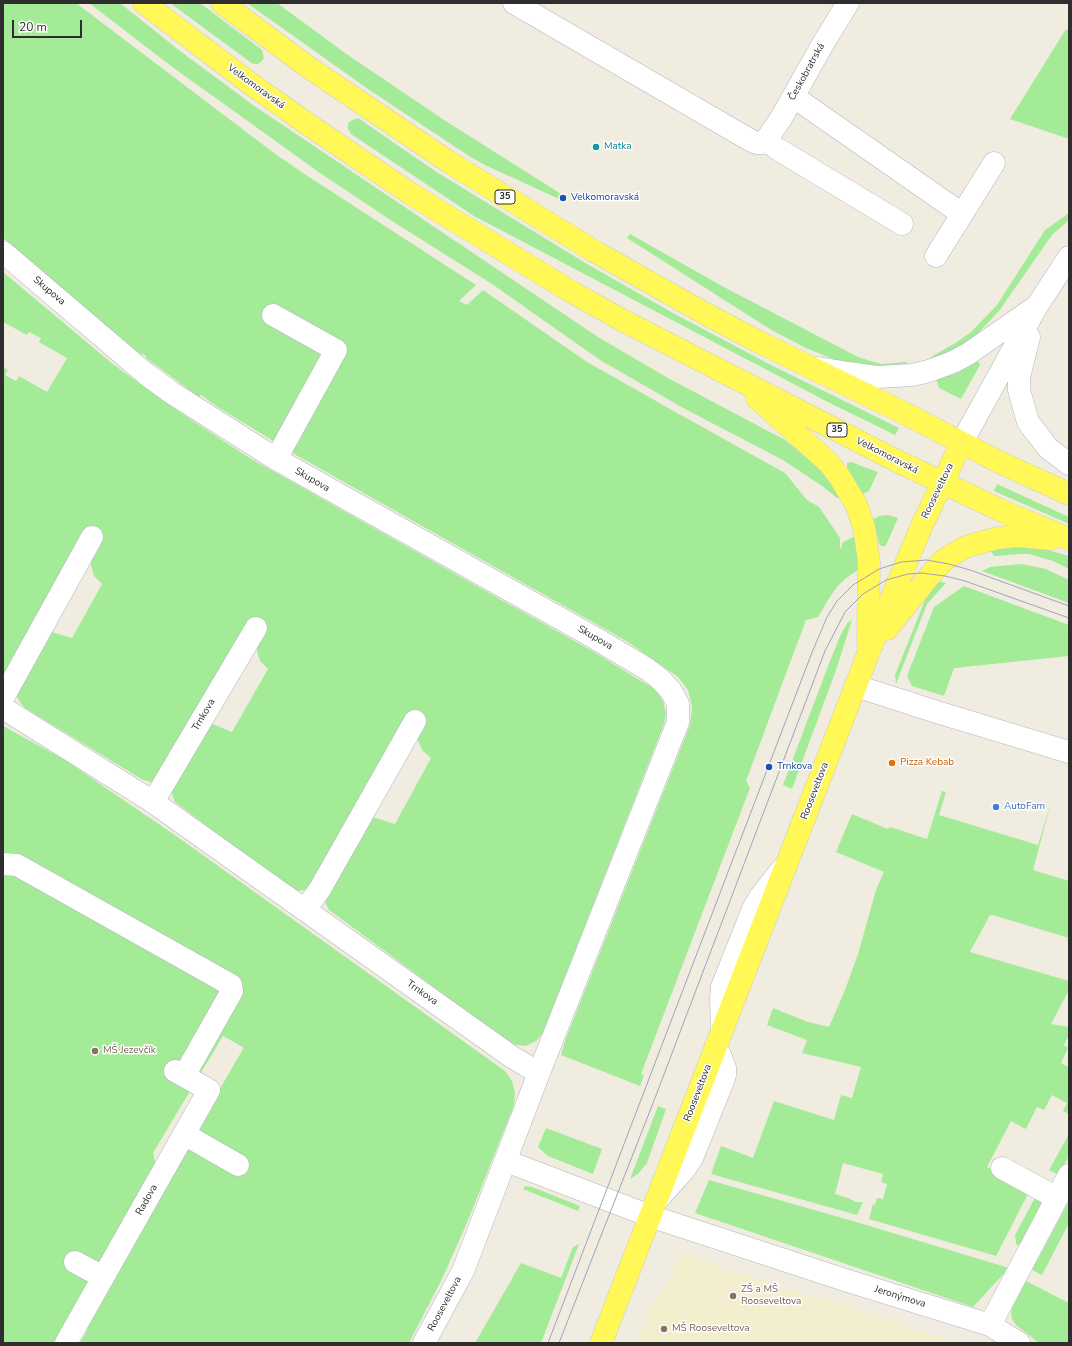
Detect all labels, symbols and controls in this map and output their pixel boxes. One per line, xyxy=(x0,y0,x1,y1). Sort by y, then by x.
scale bar xyxy=(14,12,84,38)
text: 20 m xyxy=(19,19,47,35)
street label: Českobratrská xyxy=(786,41,828,103)
street label: Velkomoravská xyxy=(225,62,287,112)
place label: Matka xyxy=(604,141,632,153)
marker: Matka xyxy=(591,142,601,152)
road number: 35 xyxy=(495,190,515,204)
place label: Velkomoravská xyxy=(571,192,639,204)
marker: Velkomoravská xyxy=(558,193,568,203)
street label: Skupova xyxy=(30,274,68,308)
road number: 35 xyxy=(827,423,847,437)
street label: Velkomoravská xyxy=(854,435,920,477)
street label: Rooseveltova xyxy=(919,461,957,521)
street label: Skupova xyxy=(292,465,332,495)
street label: Skupova xyxy=(575,623,615,653)
street label: Trnkova xyxy=(190,697,218,733)
place label: Pizza Kebab xyxy=(900,757,954,769)
marker: Pizza Kebab xyxy=(887,758,897,768)
place label: Trnkova xyxy=(777,761,812,773)
street label: Rooseveltova xyxy=(799,761,831,821)
marker: Trnkova xyxy=(764,762,774,772)
place label: AutoFam xyxy=(1004,801,1045,813)
marker: AutoFam xyxy=(991,802,1001,812)
street label: Trnkova xyxy=(404,978,440,1008)
place label: MŠ Jezevčík xyxy=(103,1045,156,1057)
marker: MŠ Jezevčík xyxy=(90,1046,100,1056)
street label: Rooseveltova xyxy=(682,1063,714,1123)
street label: Radova xyxy=(133,1182,161,1218)
street label: Rooseveltova xyxy=(426,1275,464,1333)
place label: ZŠ a MŠ Rooseveltova xyxy=(741,1284,801,1308)
street label: Jeronýmova xyxy=(873,1284,927,1310)
marker: ZŠ a MŠ Rooseveltova xyxy=(728,1291,738,1301)
place label: MŠ Rooseveltova xyxy=(672,1323,750,1335)
marker: MŠ Rooseveltova xyxy=(659,1324,669,1334)

